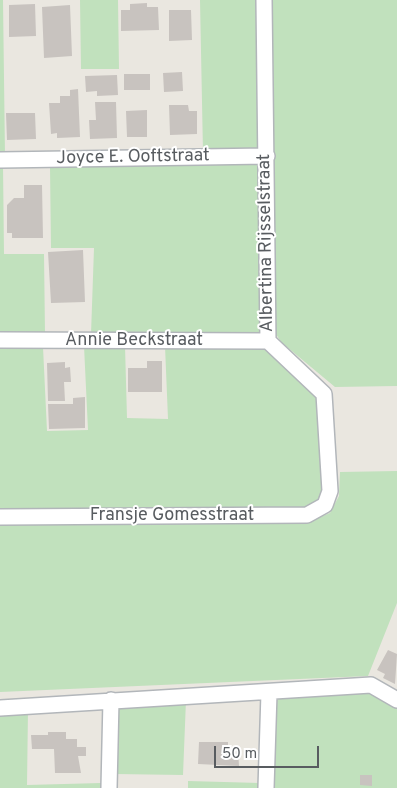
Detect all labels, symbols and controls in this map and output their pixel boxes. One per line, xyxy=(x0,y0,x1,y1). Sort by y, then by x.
street label: Joyce E. Ooftstraat xyxy=(56,146,210,170)
street label: Albertina Rijsselstraat xyxy=(255,153,279,333)
street label: Annie Beckstraat xyxy=(65,330,203,352)
street label: Fransje Gomesstraat xyxy=(90,505,254,527)
scale bar xyxy=(217,736,322,768)
text: 50 m xyxy=(222,745,257,764)

